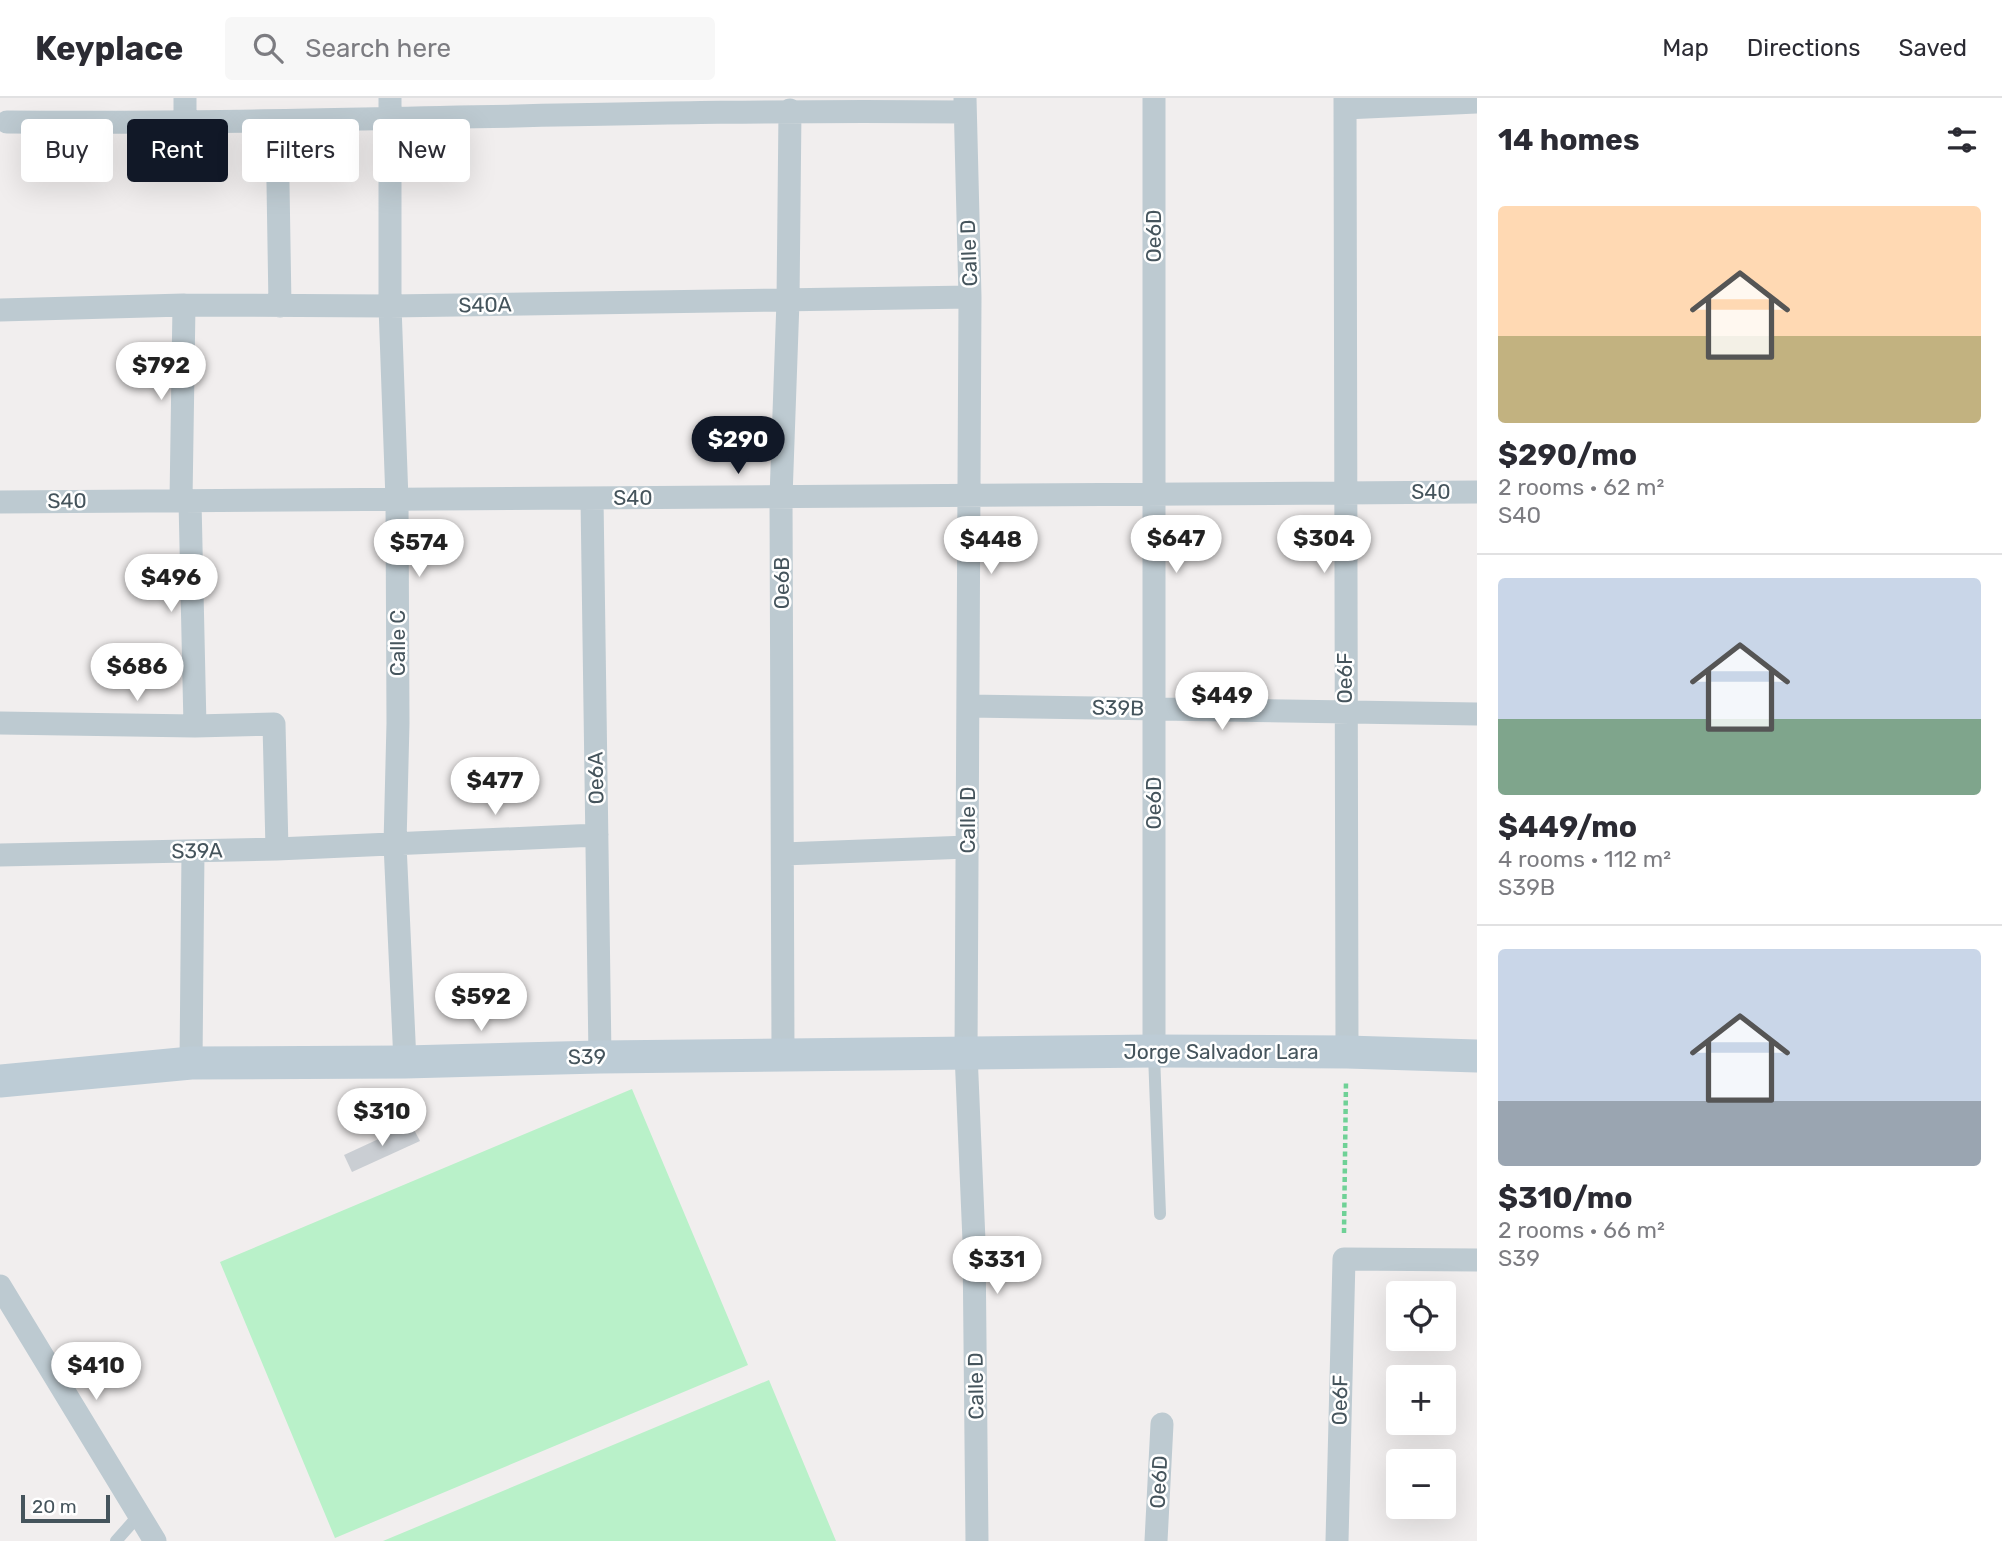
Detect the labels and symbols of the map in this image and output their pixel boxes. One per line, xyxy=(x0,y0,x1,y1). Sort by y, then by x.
street label: Oe6D xyxy=(1141,209,1166,263)
street label: Calle D xyxy=(955,219,982,287)
street label: S40A xyxy=(458,292,512,317)
pin: $792 xyxy=(120,342,202,402)
pin: $290 xyxy=(697,416,779,476)
street label: S40 xyxy=(1411,479,1451,504)
street label: S40 xyxy=(613,485,653,510)
street label: S40 xyxy=(47,488,87,513)
pin: $647 xyxy=(1135,516,1217,575)
pin: $304 xyxy=(1283,516,1365,575)
pin: $448 xyxy=(950,517,1032,576)
pin: $574 xyxy=(378,519,460,579)
pin: $496 xyxy=(130,554,212,614)
street label: Oe6B xyxy=(769,557,794,609)
street label: Calle C xyxy=(385,610,410,676)
pin: $686 xyxy=(96,644,178,703)
street label: Oe6F xyxy=(1332,653,1357,703)
pin: $449 xyxy=(1181,672,1263,732)
street label: S39B xyxy=(1092,695,1144,720)
street label: Oe6A xyxy=(583,751,608,805)
pin: $477 xyxy=(454,758,536,817)
street label: Oe6D xyxy=(1141,776,1166,830)
street label: Calle D xyxy=(955,786,980,854)
street label: S39A xyxy=(171,838,223,863)
pin: $592 xyxy=(440,974,522,1033)
street label: Jorge Salvador Lara xyxy=(1123,1039,1319,1064)
street label: S39 xyxy=(568,1044,606,1069)
pin: $310 xyxy=(341,1088,423,1148)
pin: $331 xyxy=(956,1236,1038,1296)
pin: $410 xyxy=(55,1342,137,1402)
street label: Calle D xyxy=(962,1352,989,1420)
street label: Oe6F xyxy=(1327,1374,1352,1426)
street label: Oe6D xyxy=(1145,1455,1172,1509)
scale bar xyxy=(21,1492,110,1524)

